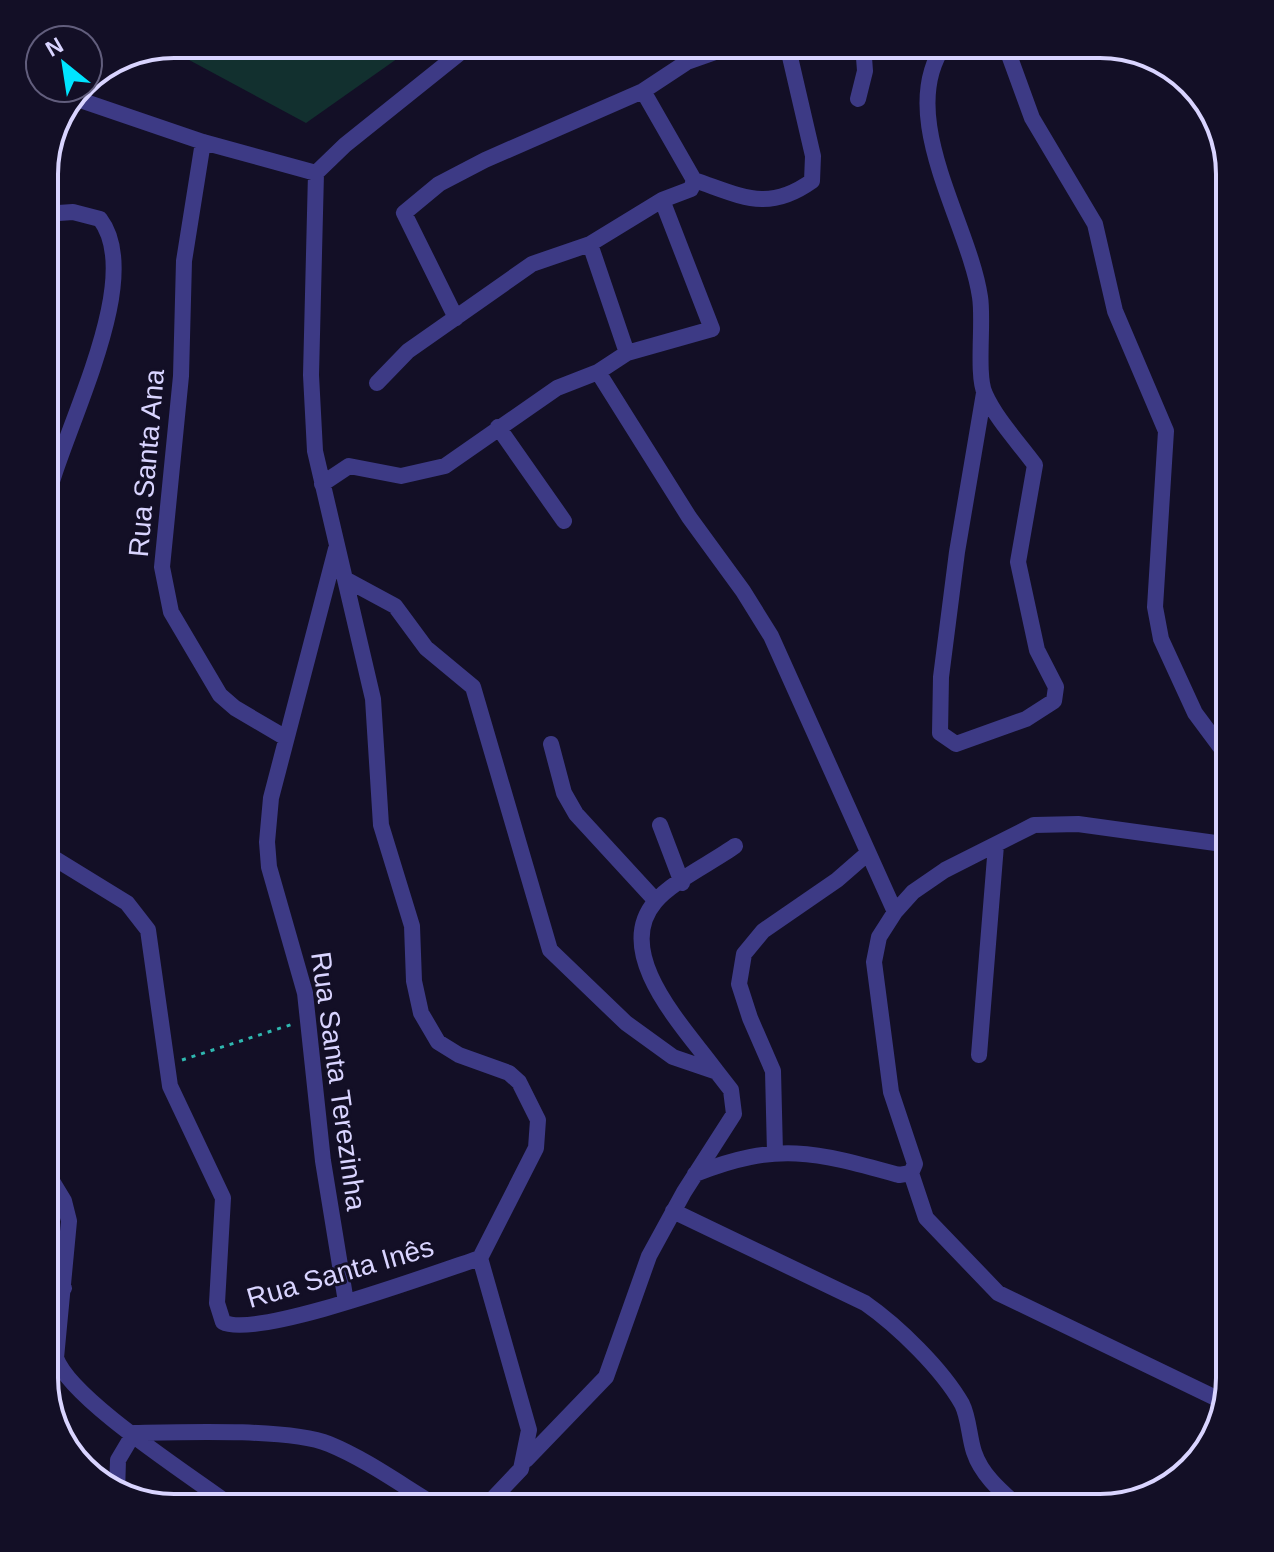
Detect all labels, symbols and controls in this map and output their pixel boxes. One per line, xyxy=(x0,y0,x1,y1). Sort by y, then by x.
north arrow xyxy=(24,24,104,104)
text: N xyxy=(41,32,67,62)
street label: Rua Santa Ana xyxy=(123,367,170,558)
street label: Rua Santa Terezinha xyxy=(305,950,372,1213)
street label: Rua Santa Inês xyxy=(243,1231,437,1314)

